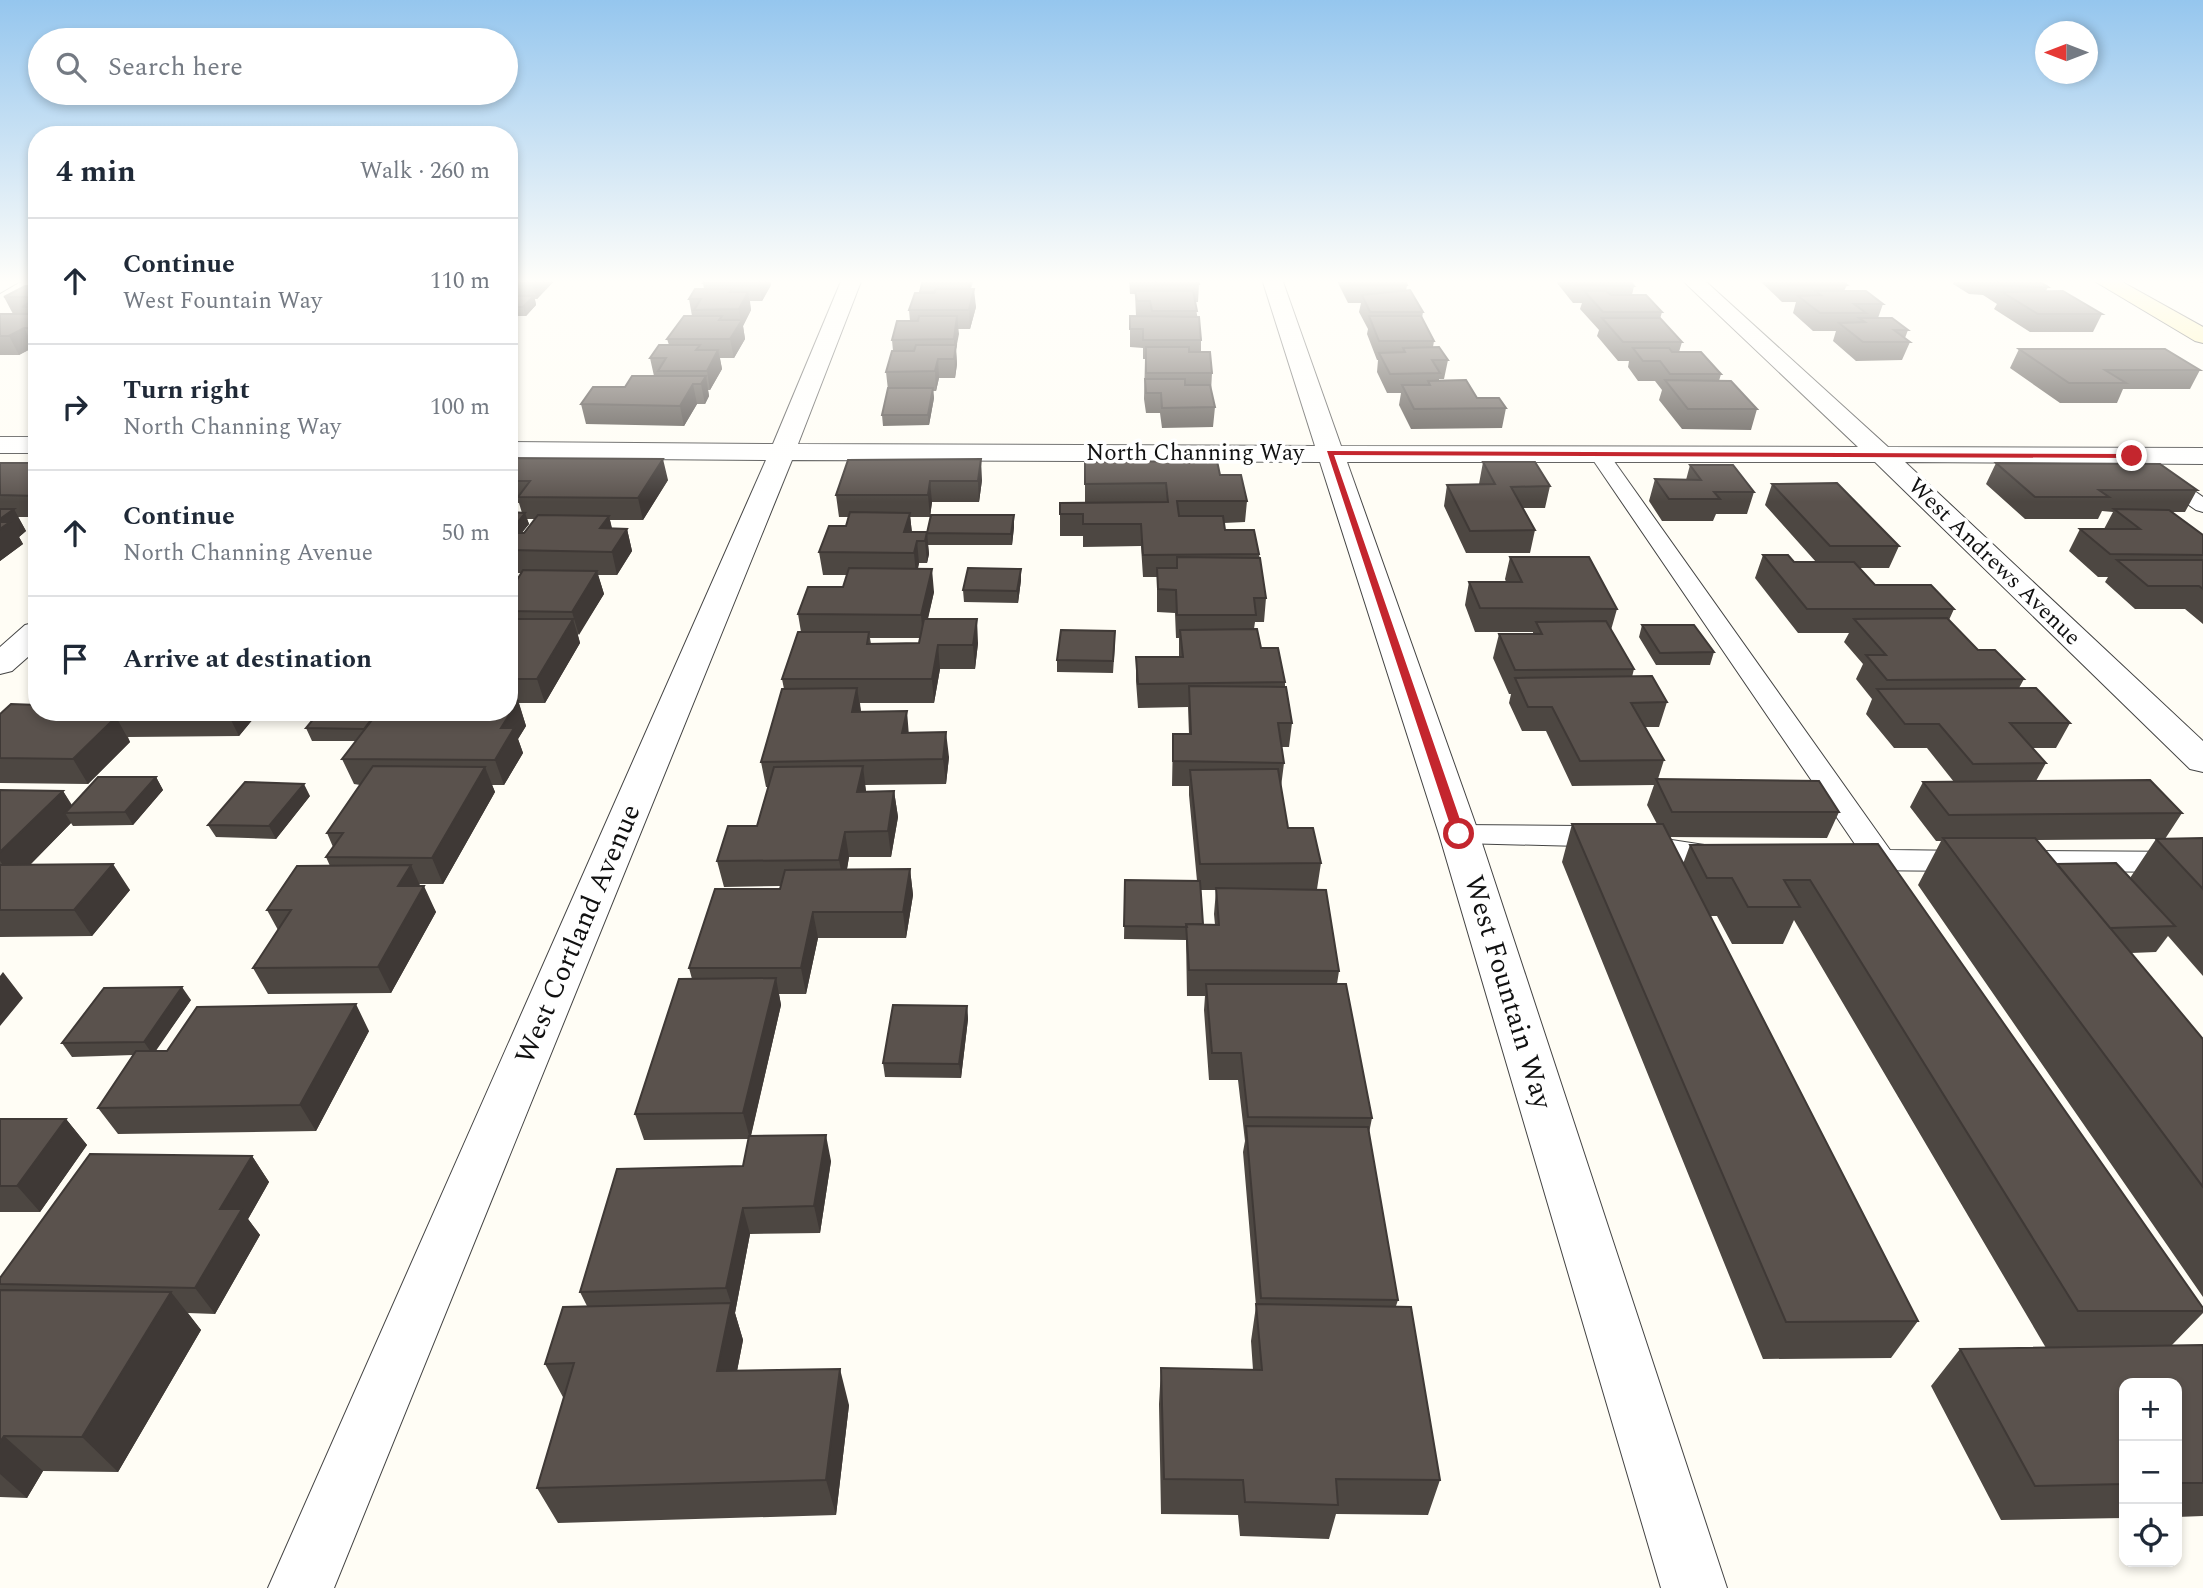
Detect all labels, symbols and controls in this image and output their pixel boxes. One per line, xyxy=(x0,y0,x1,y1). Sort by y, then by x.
north arrow xyxy=(2035,21,2098,84)
search box xyxy=(28,28,518,105)
text: Search here xyxy=(108,47,243,87)
icon: search xyxy=(52,48,90,86)
text: 4 min xyxy=(56,149,136,195)
text: Walk · 260 m xyxy=(360,154,490,189)
text: Continue xyxy=(123,244,235,284)
icon: ahead xyxy=(56,262,94,300)
text: 110 m xyxy=(430,264,490,299)
text: West Fountain Way xyxy=(123,284,322,319)
text: Turn right xyxy=(123,370,250,410)
icon: right xyxy=(56,388,94,426)
text: 100 m xyxy=(430,390,490,425)
text: North Channing Way xyxy=(123,410,341,445)
street label: North Channing Way xyxy=(1086,436,1305,471)
route end xyxy=(2116,440,2147,471)
street label: West Andrews Avenue xyxy=(1899,470,2089,654)
text: Continue xyxy=(123,496,235,536)
icon: ahead xyxy=(56,514,94,552)
text: 50 m xyxy=(441,516,490,551)
text: North Channing Avenue xyxy=(123,536,373,571)
text: Arrive at destination xyxy=(123,639,372,679)
icon: arrive xyxy=(56,640,94,678)
street label: West Cortland Avenue xyxy=(504,797,652,1071)
route start xyxy=(1443,818,1474,849)
street label: West Fountain Way xyxy=(1452,870,1564,1116)
map controls xyxy=(2119,1378,2182,1567)
button: + xyxy=(2119,1378,2182,1441)
button: − xyxy=(2119,1441,2182,1504)
button: locate xyxy=(2119,1504,2182,1567)

